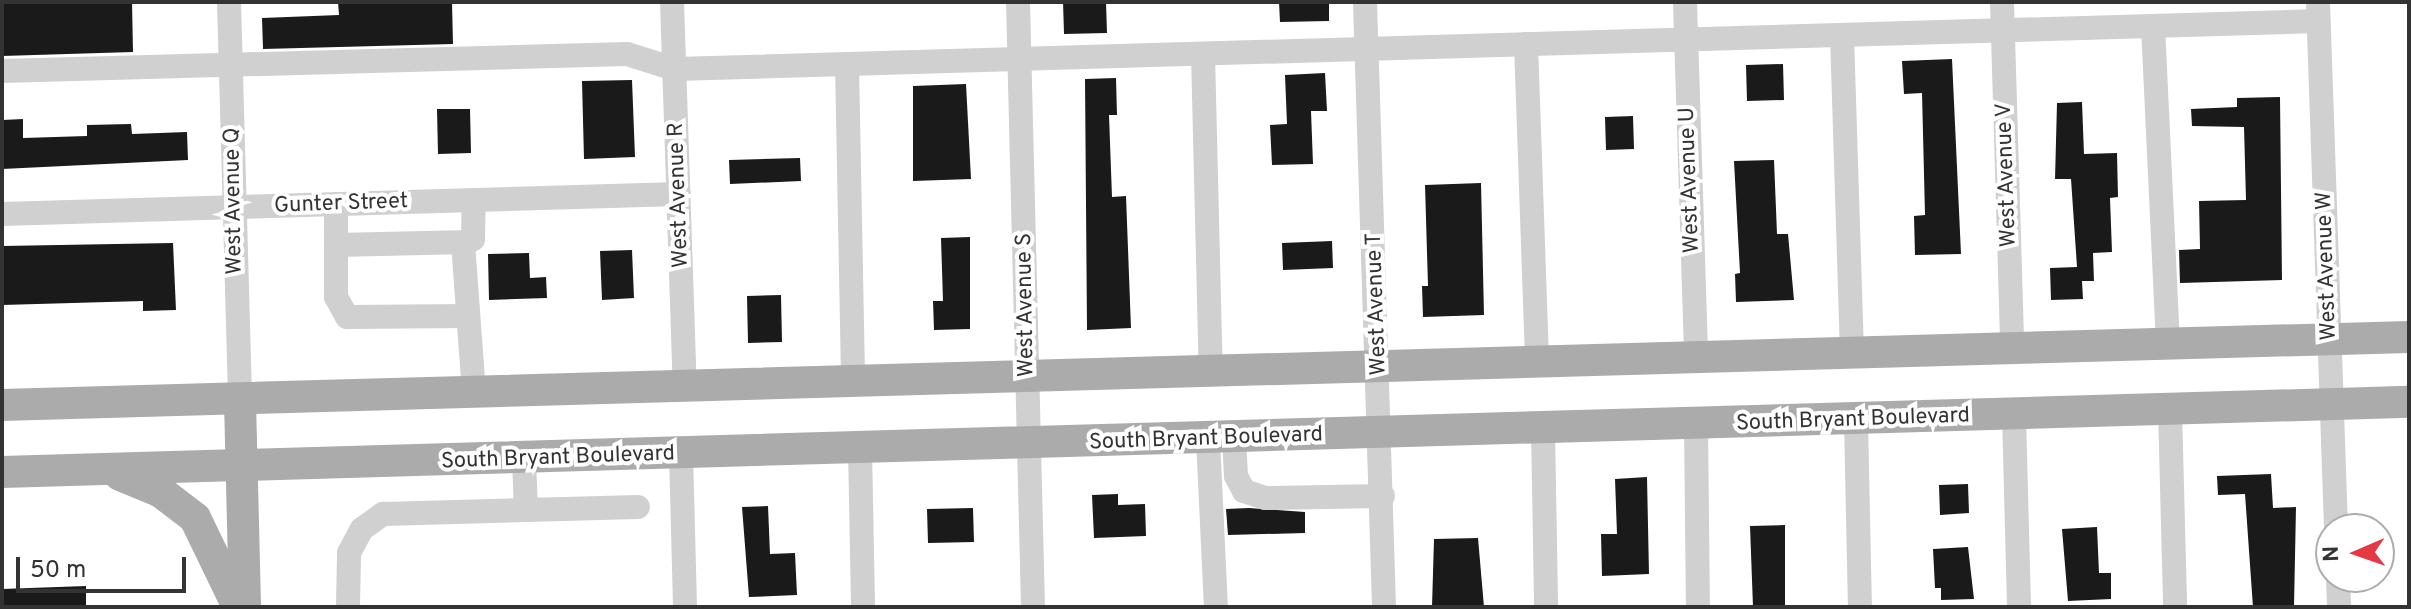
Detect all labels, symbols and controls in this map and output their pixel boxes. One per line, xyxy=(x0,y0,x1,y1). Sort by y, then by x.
street label: West Avenue V xyxy=(1991,101,2023,249)
street label: West Avenue U xyxy=(1674,106,1706,254)
street label: West Avenue R xyxy=(663,121,695,269)
street label: West Avenue Q xyxy=(220,127,248,275)
street label: Gunter Street xyxy=(273,188,409,220)
street label: West Avenue W xyxy=(2311,190,2343,342)
street label: West Avenue T xyxy=(1361,231,1393,377)
street label: West Avenue S xyxy=(1012,232,1040,378)
street label: South Bryant Boulevard xyxy=(1736,403,1970,437)
street label: South Bryant Boulevard xyxy=(1089,422,1323,456)
street label: South Bryant Boulevard xyxy=(441,441,675,475)
north arrow xyxy=(2315,513,2395,593)
scale bar xyxy=(20,541,190,591)
text: N xyxy=(2319,545,2346,562)
text: 50 m xyxy=(30,556,86,586)

